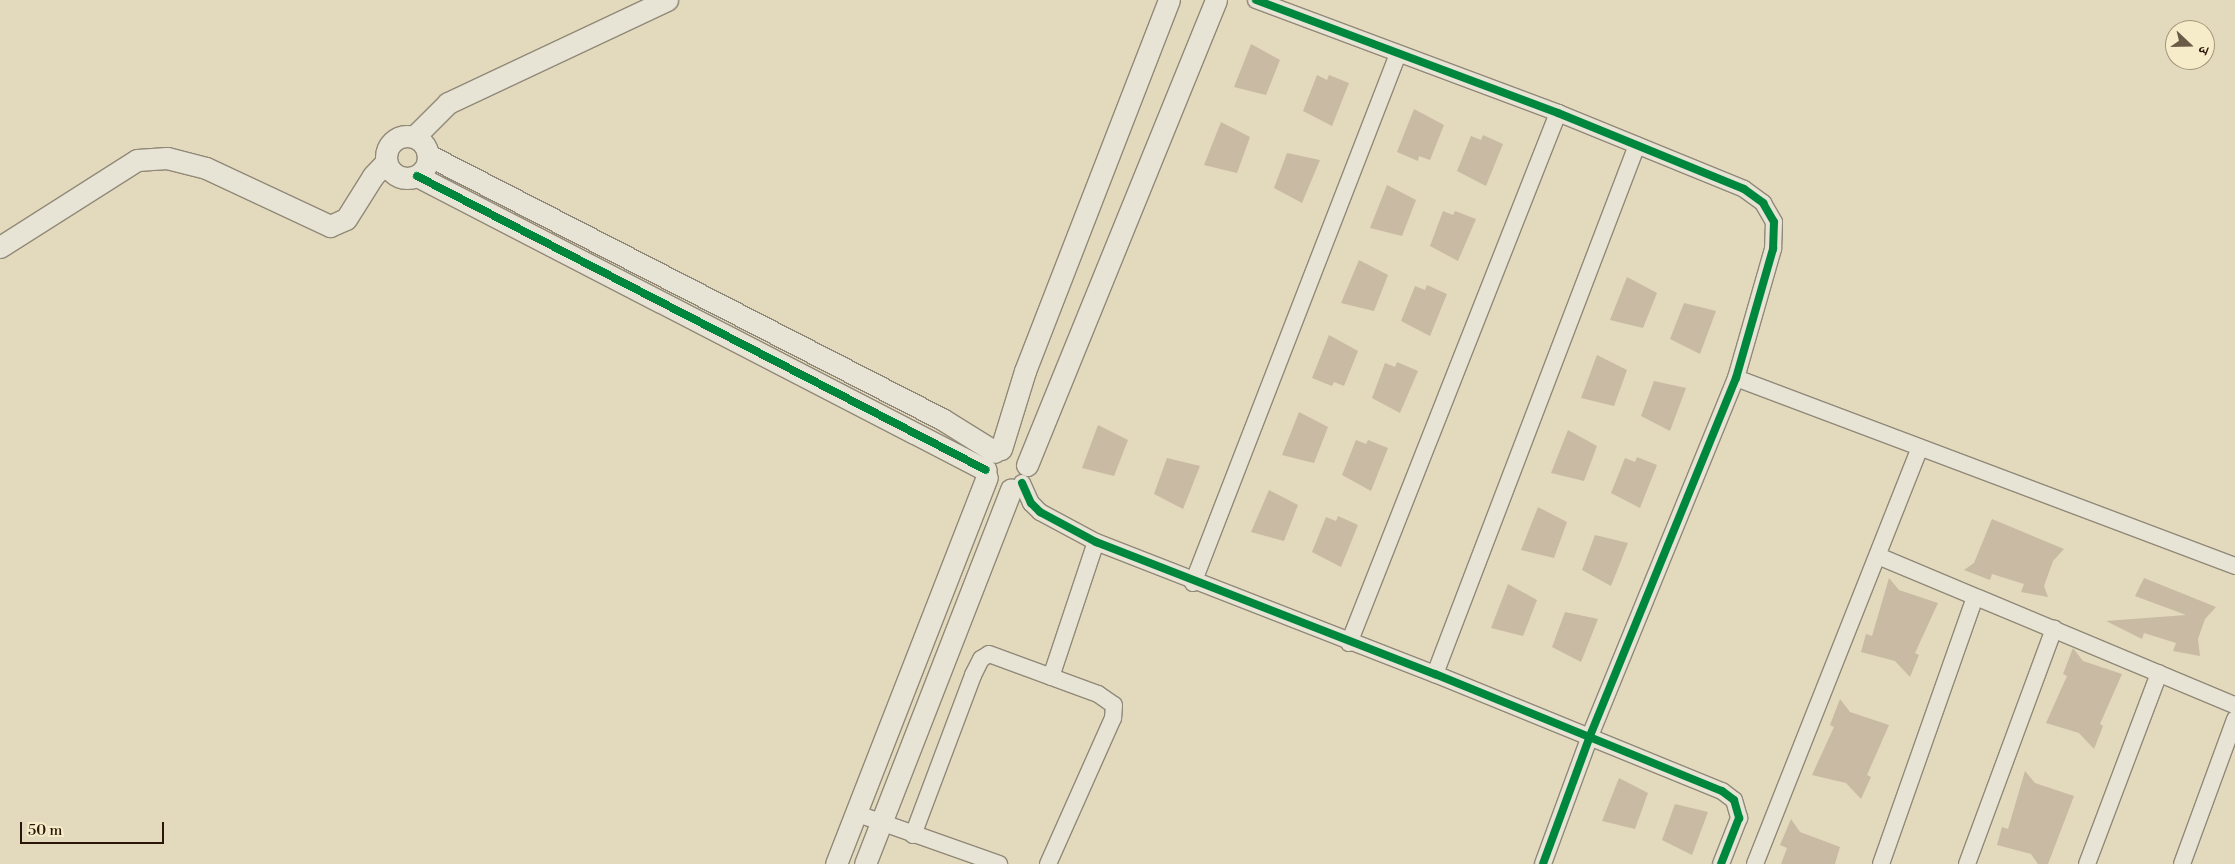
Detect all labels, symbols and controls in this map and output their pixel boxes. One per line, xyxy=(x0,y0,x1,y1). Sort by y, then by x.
north arrow xyxy=(2165,20,2215,70)
text: उ xyxy=(2193,43,2213,57)
scale bar xyxy=(22,812,166,844)
text: 50 m xyxy=(28,821,62,840)

